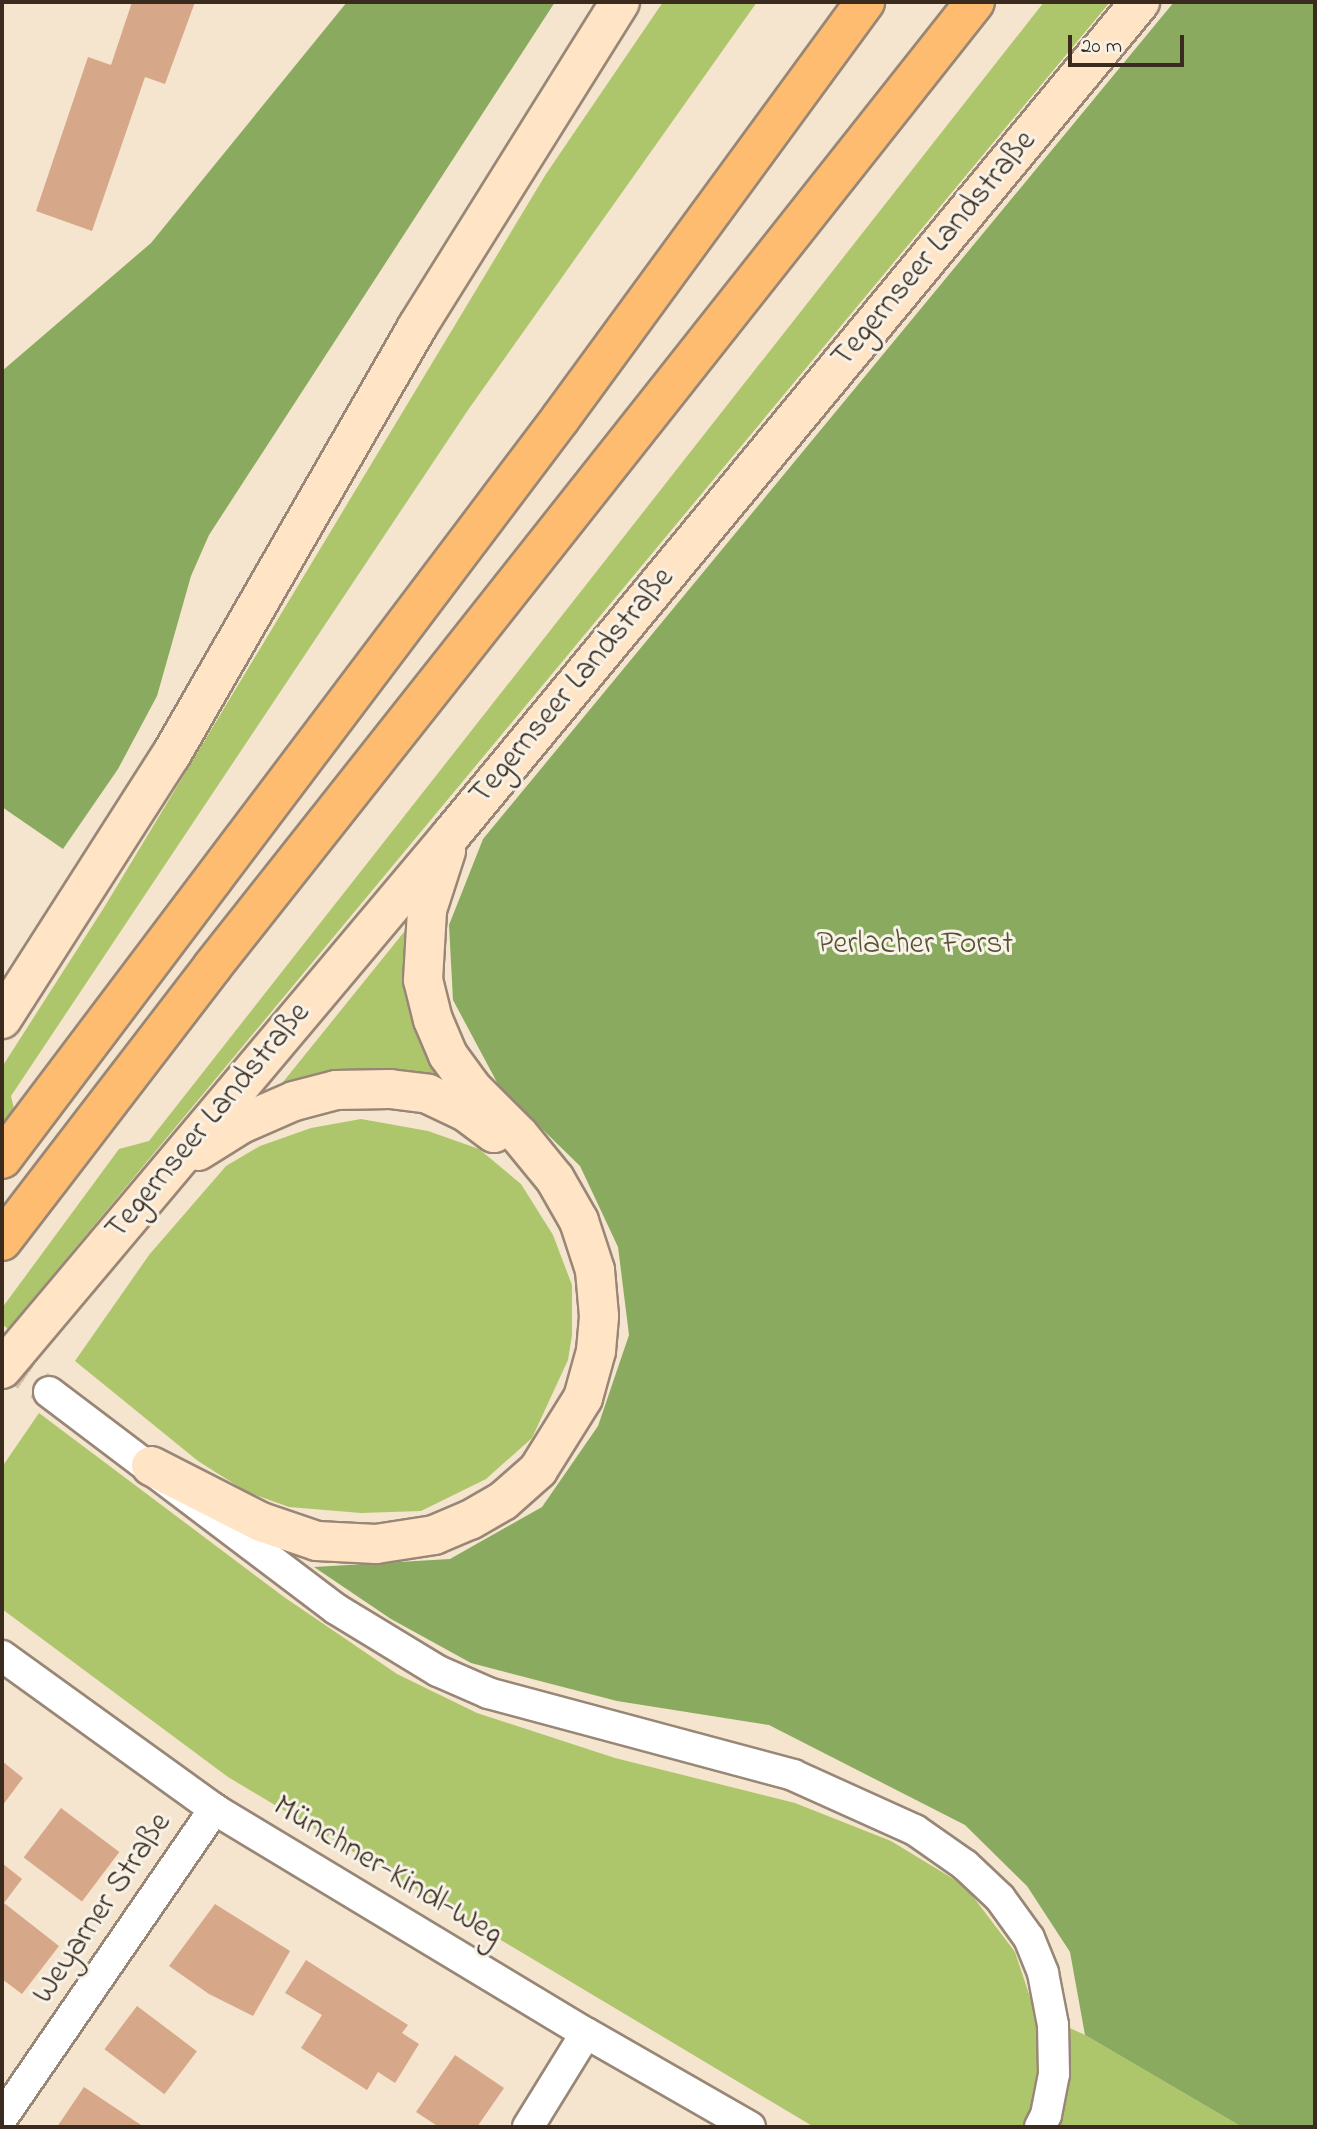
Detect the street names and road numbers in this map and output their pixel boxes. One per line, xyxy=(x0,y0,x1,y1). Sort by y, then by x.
street label: Tegernseer Landstraße xyxy=(824,123,1046,377)
street label: Tegernseer Landstraße xyxy=(462,560,684,814)
street label: Tegernseer Landstraße xyxy=(98,995,320,1249)
street label: Münchner-Kindl-Weg xyxy=(265,1788,509,1956)
street label: Weyarner Straße xyxy=(25,1806,181,2012)

